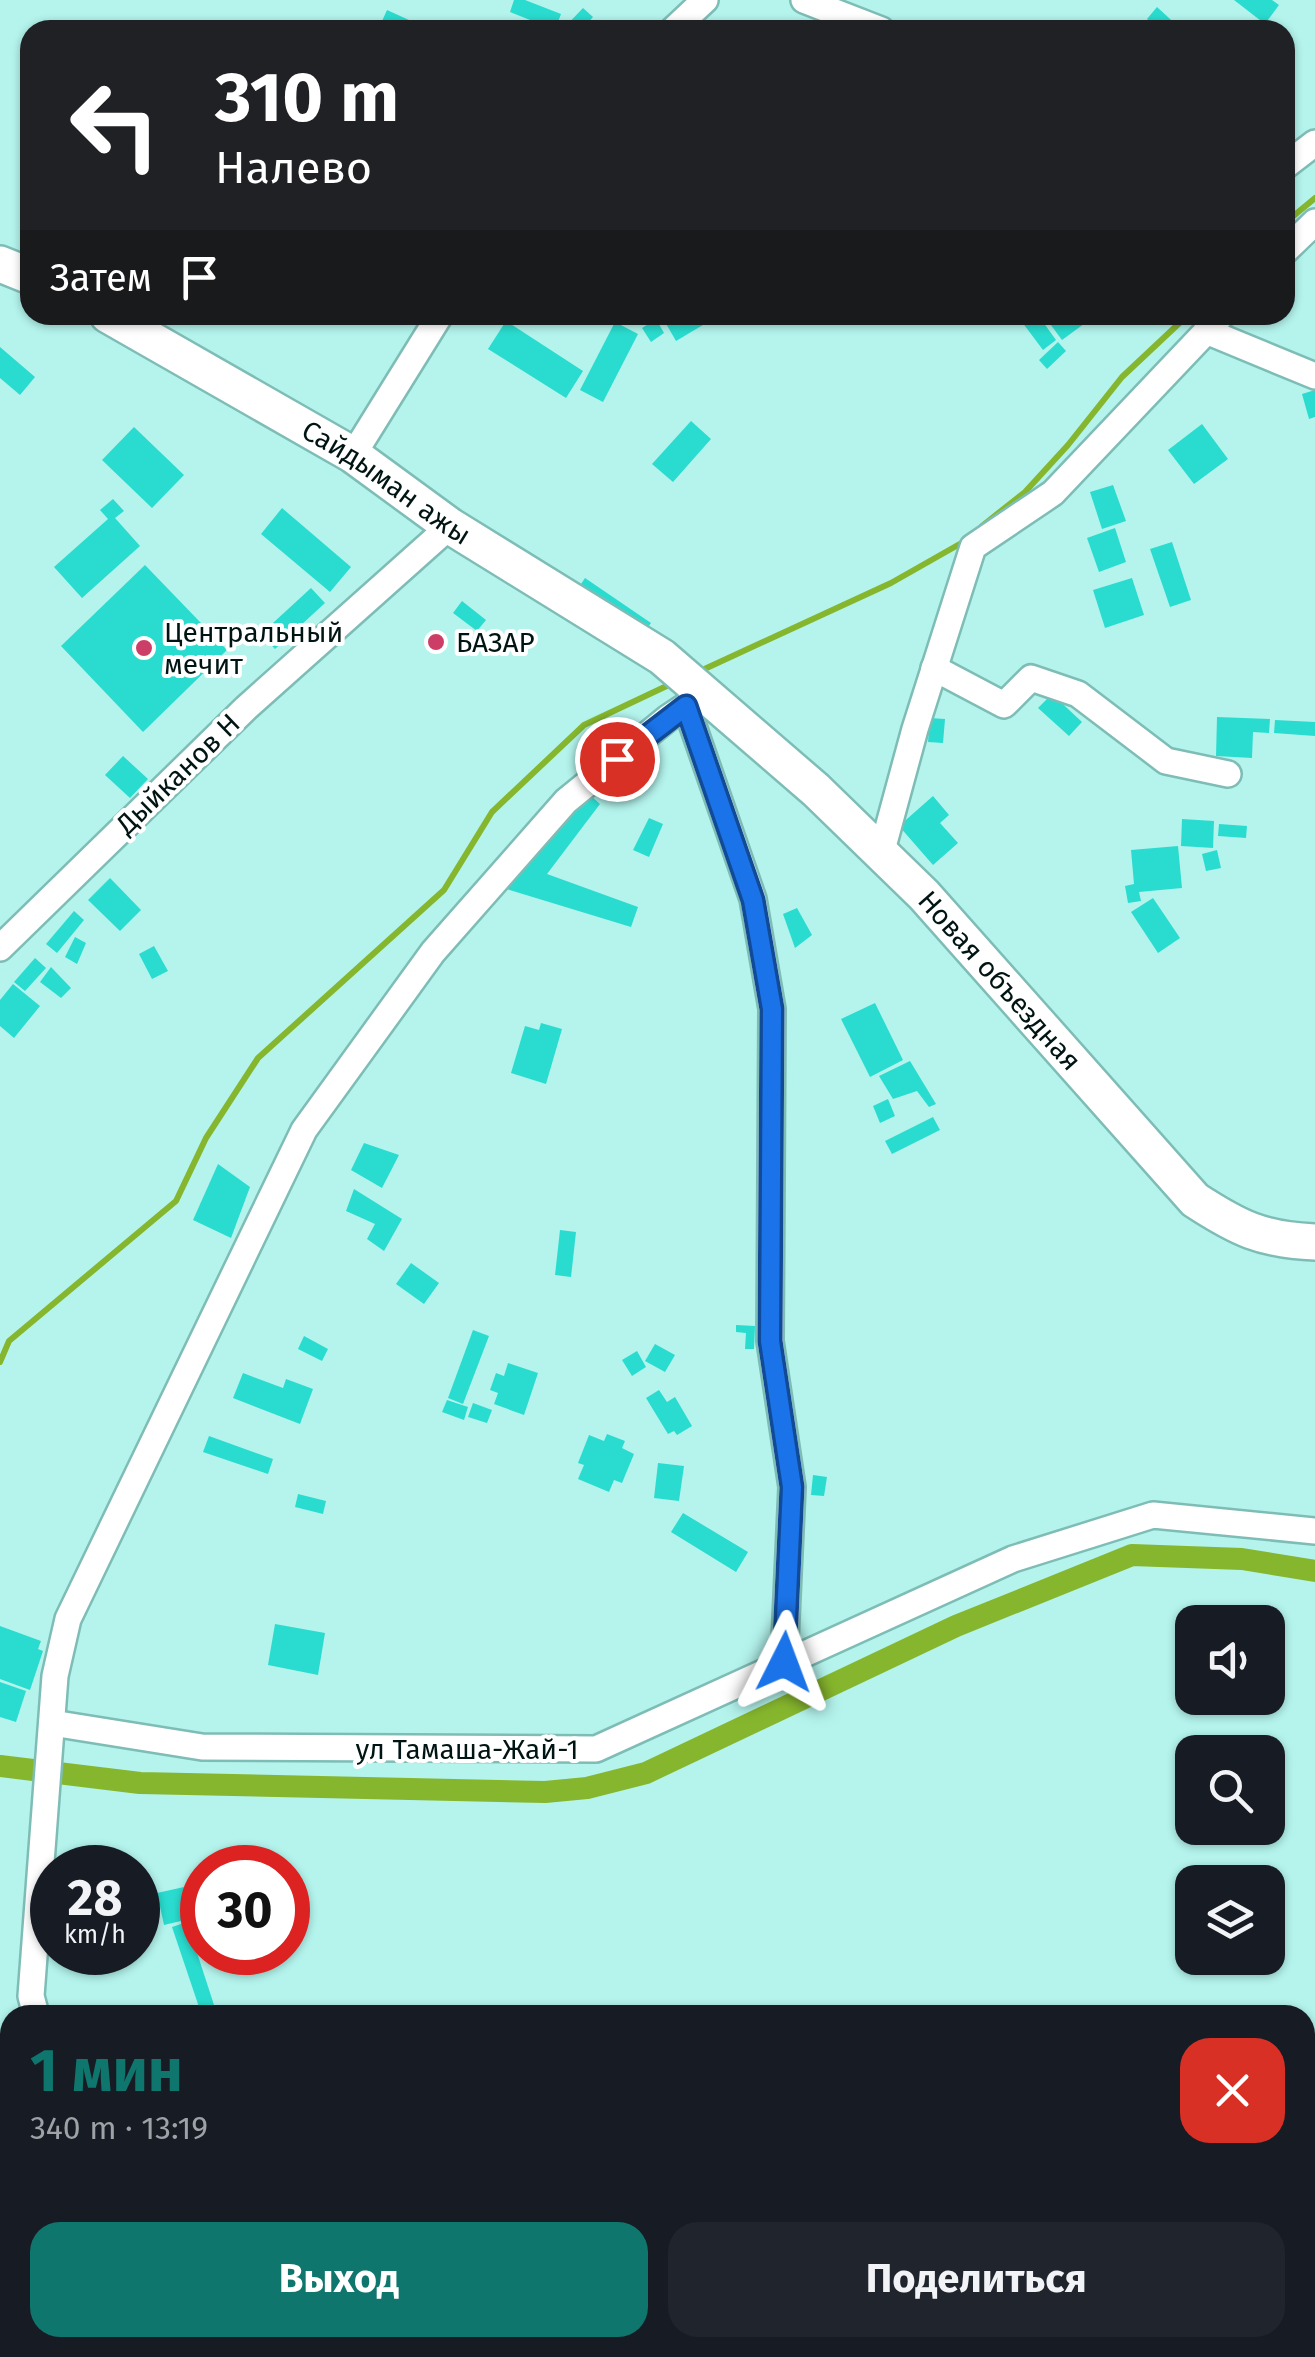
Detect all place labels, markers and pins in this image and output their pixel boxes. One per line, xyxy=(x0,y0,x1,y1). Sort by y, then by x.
place label: Центральный мечит xyxy=(164,616,343,681)
place label: БАЗАР xyxy=(456,626,535,659)
marker: БАЗАР xyxy=(425,631,447,653)
marker: Центральный мечит xyxy=(133,637,155,659)
pin xyxy=(575,717,660,802)

